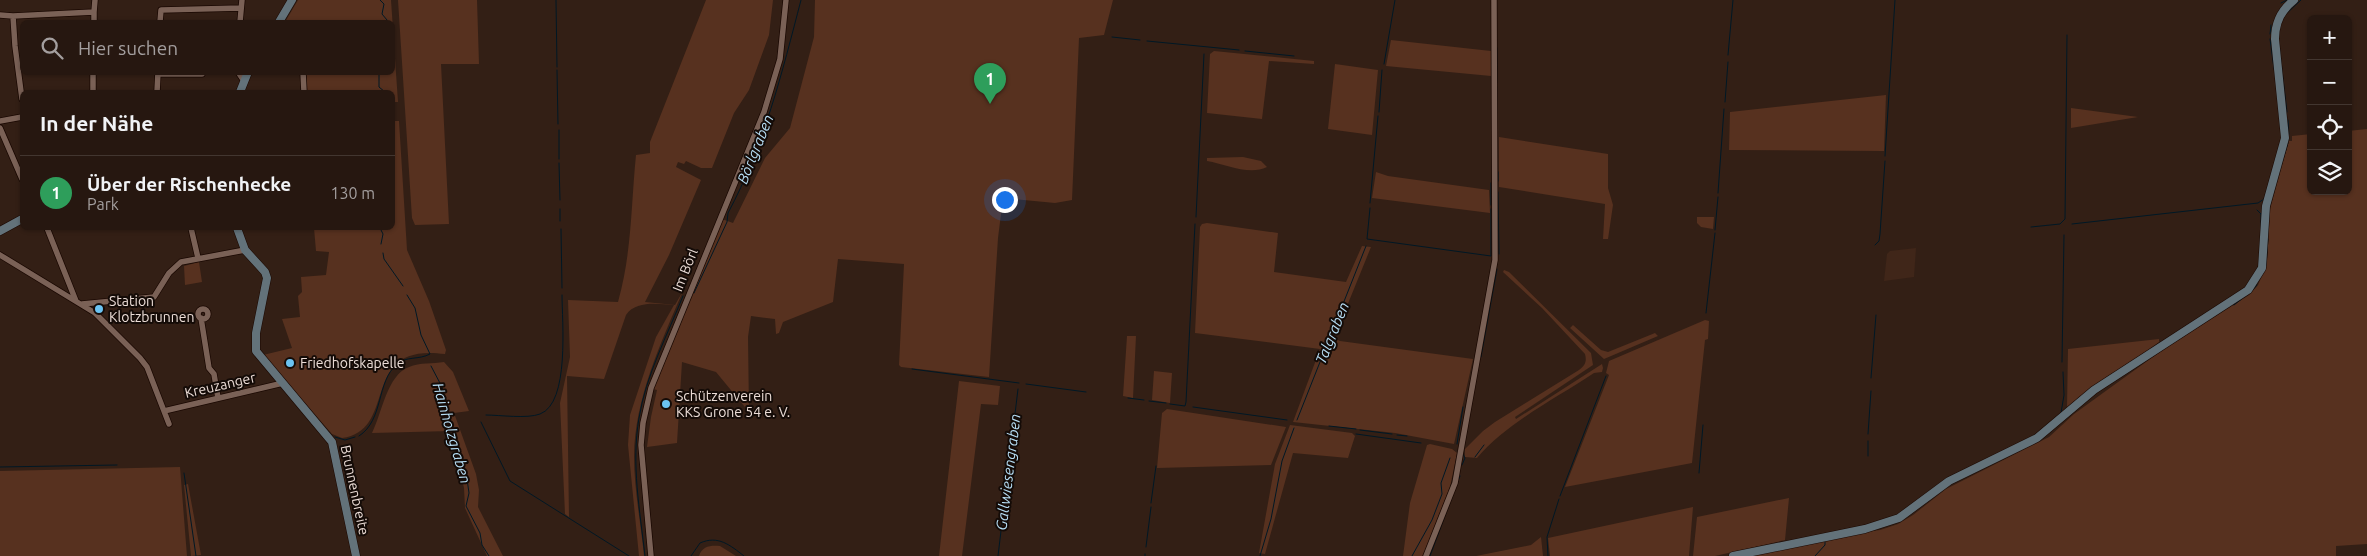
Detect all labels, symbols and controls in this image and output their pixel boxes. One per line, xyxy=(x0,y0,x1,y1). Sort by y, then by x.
map controls xyxy=(2307,15,2352,195)
button: + xyxy=(2307,15,2352,60)
search box xyxy=(20,20,395,75)
icon: search xyxy=(38,34,66,62)
text: Hier suchen xyxy=(78,37,178,59)
button: − xyxy=(2307,60,2352,105)
pin: 1 xyxy=(974,63,1006,104)
button: locate xyxy=(2307,105,2352,150)
text: In der Nähe xyxy=(40,111,153,135)
water label: Börlgraben xyxy=(733,112,777,186)
button: layers xyxy=(2307,150,2352,195)
text: Über der Rischenhecke xyxy=(87,173,291,195)
text: 1 xyxy=(51,184,61,202)
text: 130 m xyxy=(330,184,375,202)
your location xyxy=(992,187,1018,213)
text: Park xyxy=(87,195,119,213)
street label: Im Börl xyxy=(669,246,701,294)
place label: Station Klotzbrunnen xyxy=(109,293,195,325)
water label: Talgraben xyxy=(1312,300,1352,366)
marker: Station Klotzbrunnen xyxy=(93,303,105,315)
place label: Friedhofskapelle xyxy=(300,355,405,371)
marker: Friedhofskapelle xyxy=(284,357,296,369)
street label: Kreuzanger xyxy=(183,369,258,401)
water label: Hainholzgraben xyxy=(430,381,474,485)
place label: Schützenverein KKS Grone 54 e. V. xyxy=(676,388,790,420)
marker: Schützenverein KKS Grone 54 e. V. xyxy=(660,398,672,410)
water label: Gallwiesengraben xyxy=(992,413,1024,531)
street label: Brunnenbreite xyxy=(338,443,372,537)

